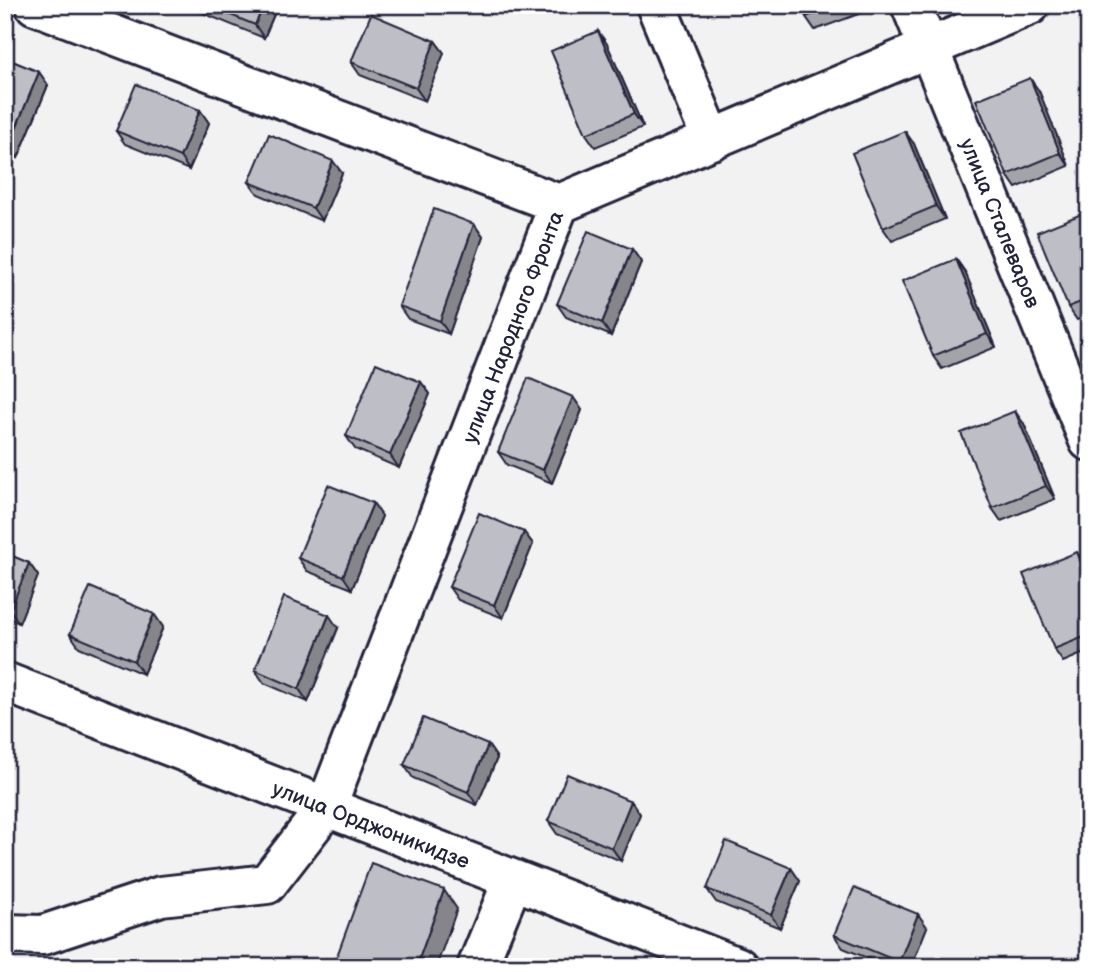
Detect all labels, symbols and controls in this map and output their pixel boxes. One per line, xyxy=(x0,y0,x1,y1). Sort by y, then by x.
street label: улица Сталеваров xyxy=(954,135,1045,312)
street label: улица Народного Фронта xyxy=(458,207,570,447)
street label: улица Орджоникидзе xyxy=(269,776,473,875)

